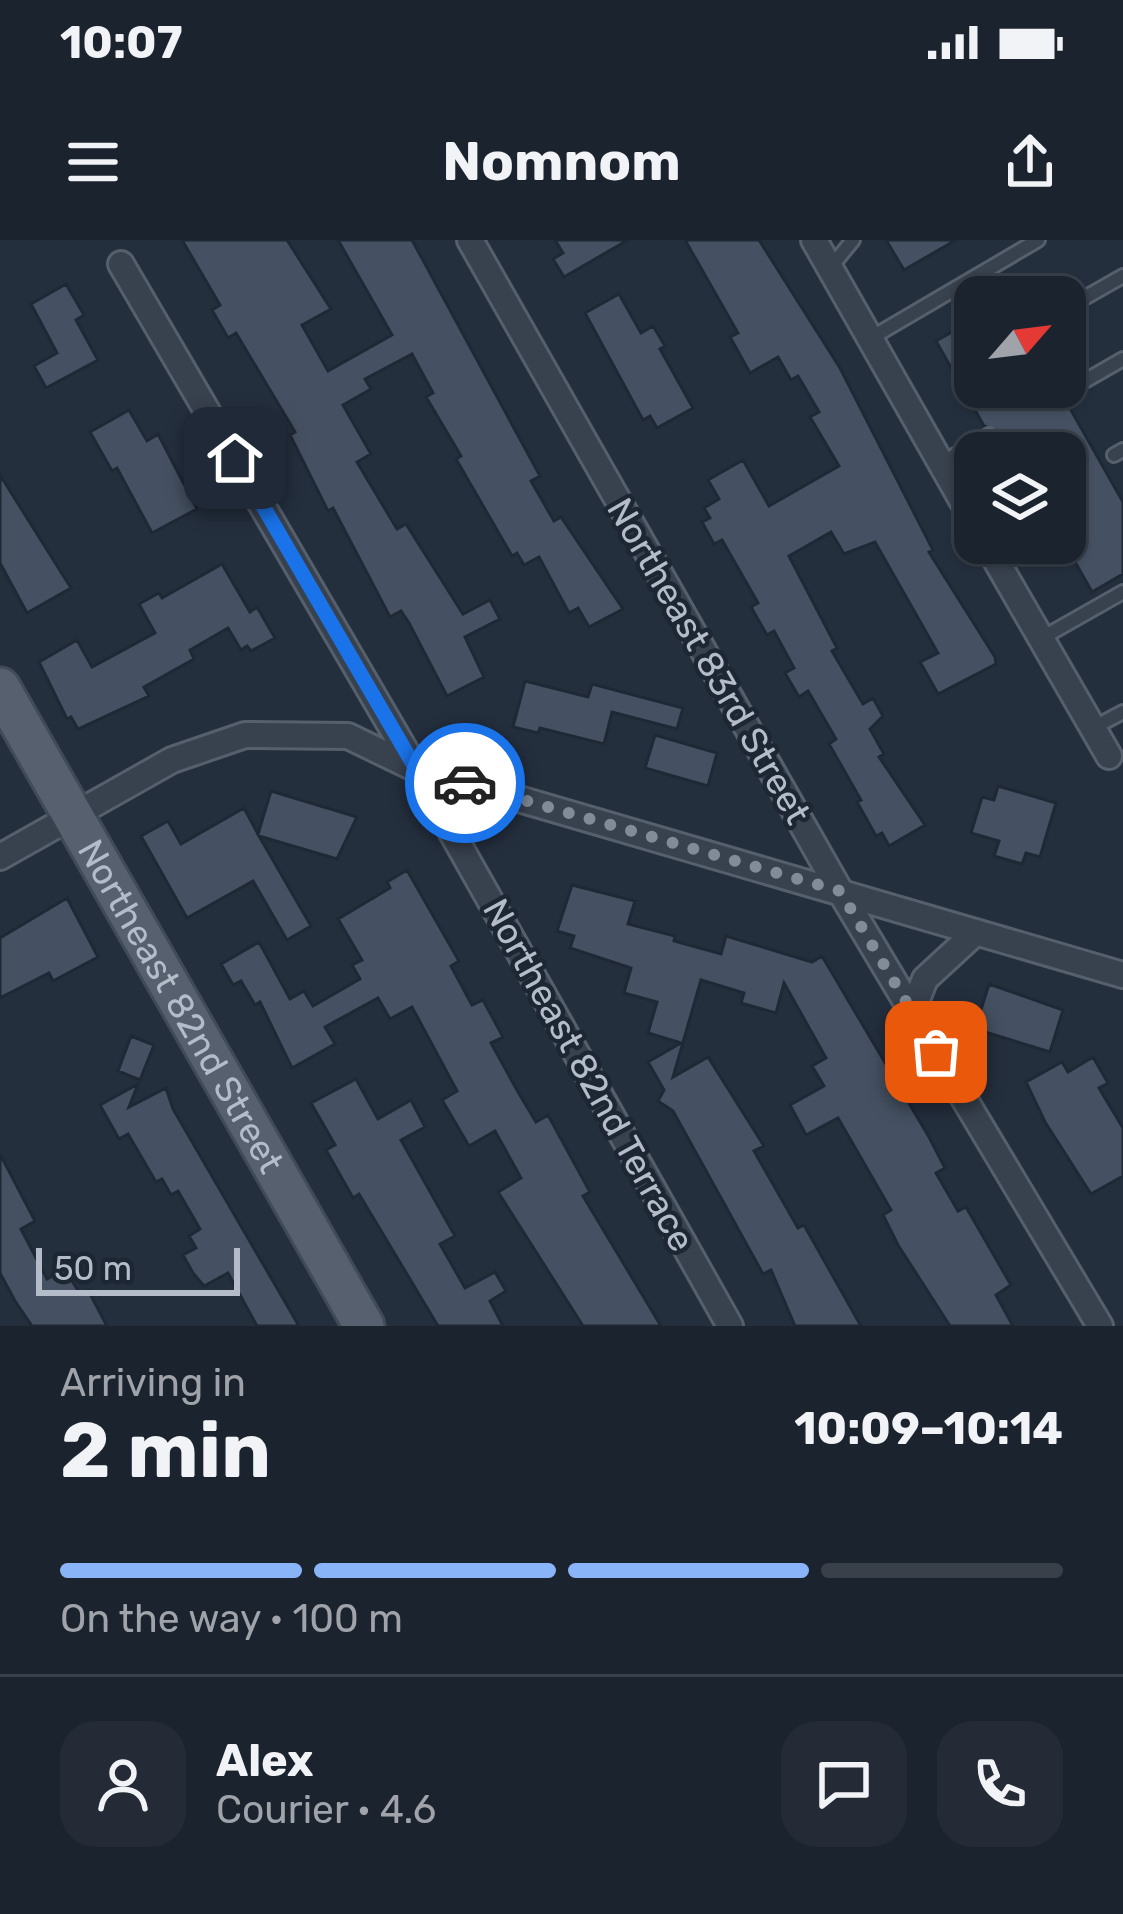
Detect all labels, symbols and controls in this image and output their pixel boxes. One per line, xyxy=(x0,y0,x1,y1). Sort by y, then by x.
text: 10:07 xyxy=(60,16,183,69)
icon: menu xyxy=(60,129,126,195)
icon: share xyxy=(997,129,1063,195)
text: Nomnom xyxy=(442,130,681,194)
north arrow xyxy=(954,276,1086,408)
map controls xyxy=(954,276,1086,564)
pin xyxy=(184,407,286,509)
icon: home xyxy=(202,425,268,491)
button: layers xyxy=(954,432,1086,564)
street label: Northeast 83rd Street xyxy=(598,491,820,831)
courier xyxy=(405,723,525,843)
icon: car xyxy=(432,750,498,816)
street label: Northeast 82nd Street xyxy=(69,832,293,1180)
street label: Northeast 82nd Terrace xyxy=(474,891,704,1259)
pin xyxy=(885,1001,987,1103)
icon: bag xyxy=(903,1019,969,1085)
scale bar xyxy=(36,1242,240,1295)
text: 50 m xyxy=(54,1249,132,1288)
text: Arriving in xyxy=(60,1360,246,1406)
text: 10:09–10:14 xyxy=(794,1402,1063,1455)
text: 2 min xyxy=(60,1404,271,1497)
text: On the way · 100 m xyxy=(60,1596,403,1642)
button: person xyxy=(60,1721,186,1847)
button: chat xyxy=(781,1721,907,1847)
button: phone xyxy=(937,1721,1063,1847)
text: Alex xyxy=(216,1734,314,1787)
text: Courier · 4.6 xyxy=(216,1787,436,1833)

